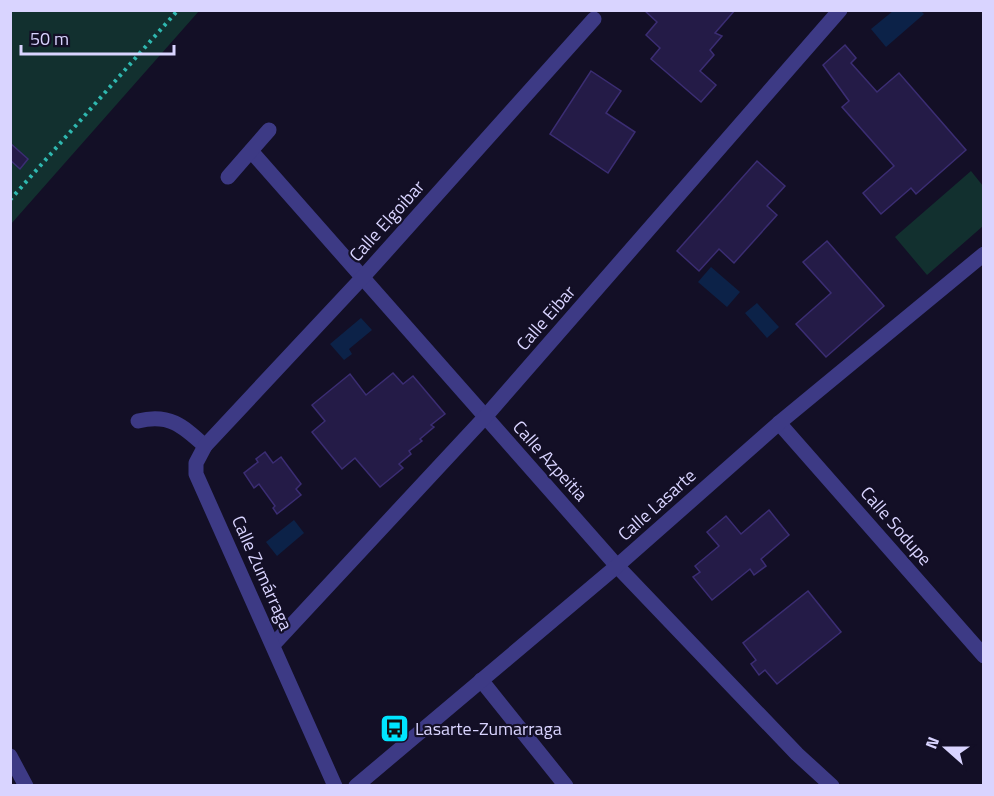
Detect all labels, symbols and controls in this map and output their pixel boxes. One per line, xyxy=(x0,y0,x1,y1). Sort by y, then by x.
scale bar xyxy=(21,18,174,56)
text: 50 m xyxy=(30,25,69,52)
street label: Calle Elgoibar xyxy=(343,174,431,267)
street label: Calle Eibar xyxy=(510,279,582,356)
street label: Calle Azpeitia xyxy=(507,414,594,507)
street label: Calle Lasarte xyxy=(612,462,702,547)
street label: Calle Sodupe xyxy=(854,480,938,571)
street label: Calle Zumárraga xyxy=(225,511,300,634)
bus stop icon: Lasarte-Zumarraga xyxy=(378,713,410,745)
place label: Lasarte-Zumarraga xyxy=(415,715,562,742)
north arrow xyxy=(916,718,976,778)
text: N xyxy=(919,733,945,752)

